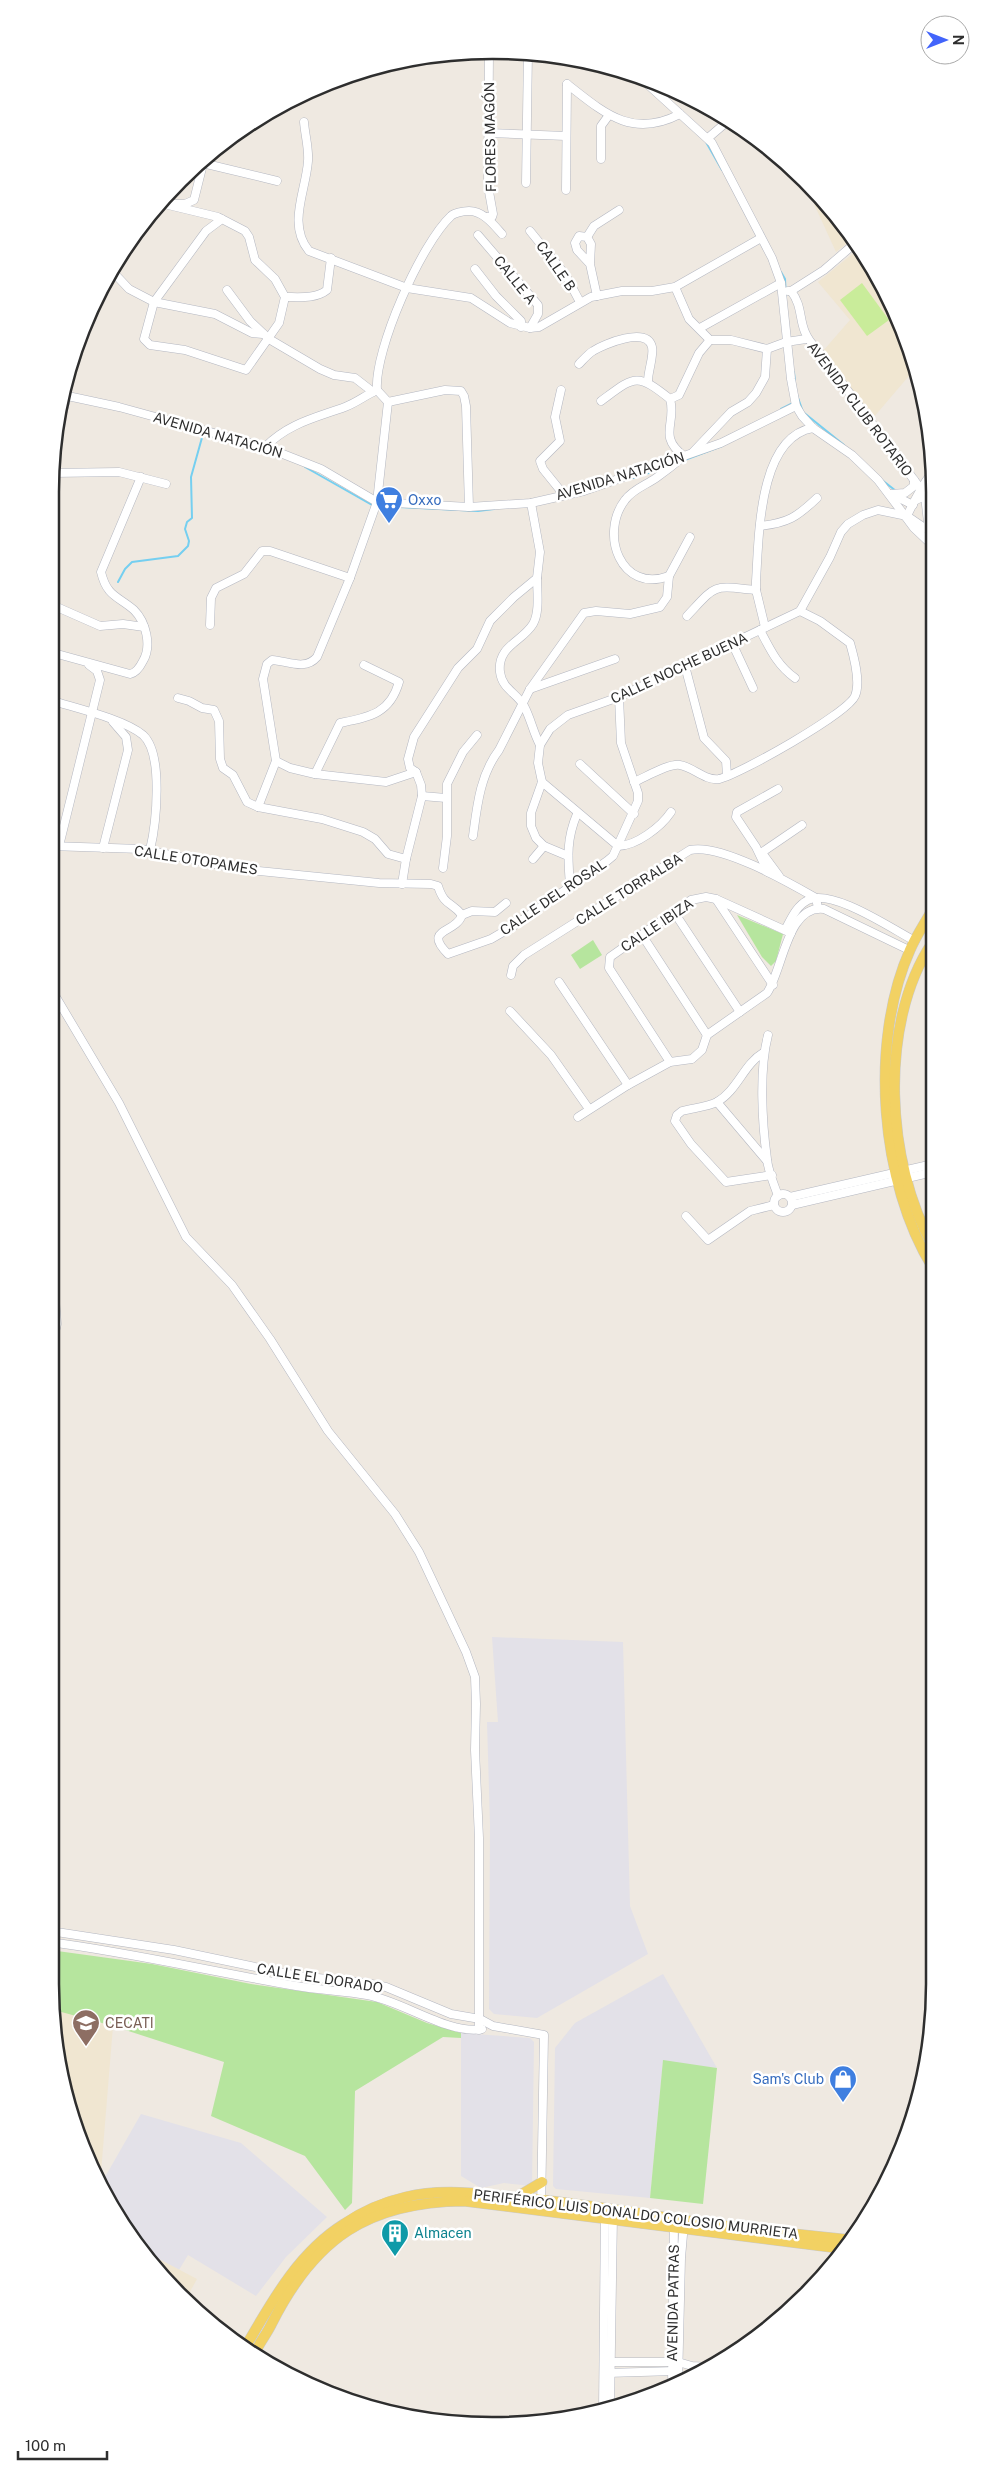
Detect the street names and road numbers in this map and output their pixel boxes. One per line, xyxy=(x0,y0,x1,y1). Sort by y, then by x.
street label: FLORES MAGÓN xyxy=(479,82,499,192)
street label: CALLE B xyxy=(533,238,579,294)
street label: CALLE A xyxy=(491,253,539,307)
street label: AVENIDA CLUB ROTARIO xyxy=(804,339,916,479)
street label: AVENIDA NATACIÓN xyxy=(151,407,285,461)
street label: AVENIDA NATACIÓN xyxy=(553,447,686,503)
street label: CALLE NOCHE BUENA xyxy=(608,629,750,707)
street label: CALLE OTOPAMES xyxy=(133,842,259,878)
street label: CALLE TORRALBA xyxy=(573,850,685,928)
street label: CALLE DEL ROSAL xyxy=(497,856,609,938)
street label: CALLE IBIZA xyxy=(618,895,696,955)
street label: CALLE EL DORADO xyxy=(256,1960,384,1996)
street label: PERIFÉRICO LUIS DONALDO COLOSIO MURRIETA xyxy=(473,2185,799,2242)
street label: AVENIDA PATRAS xyxy=(664,2244,682,2362)

